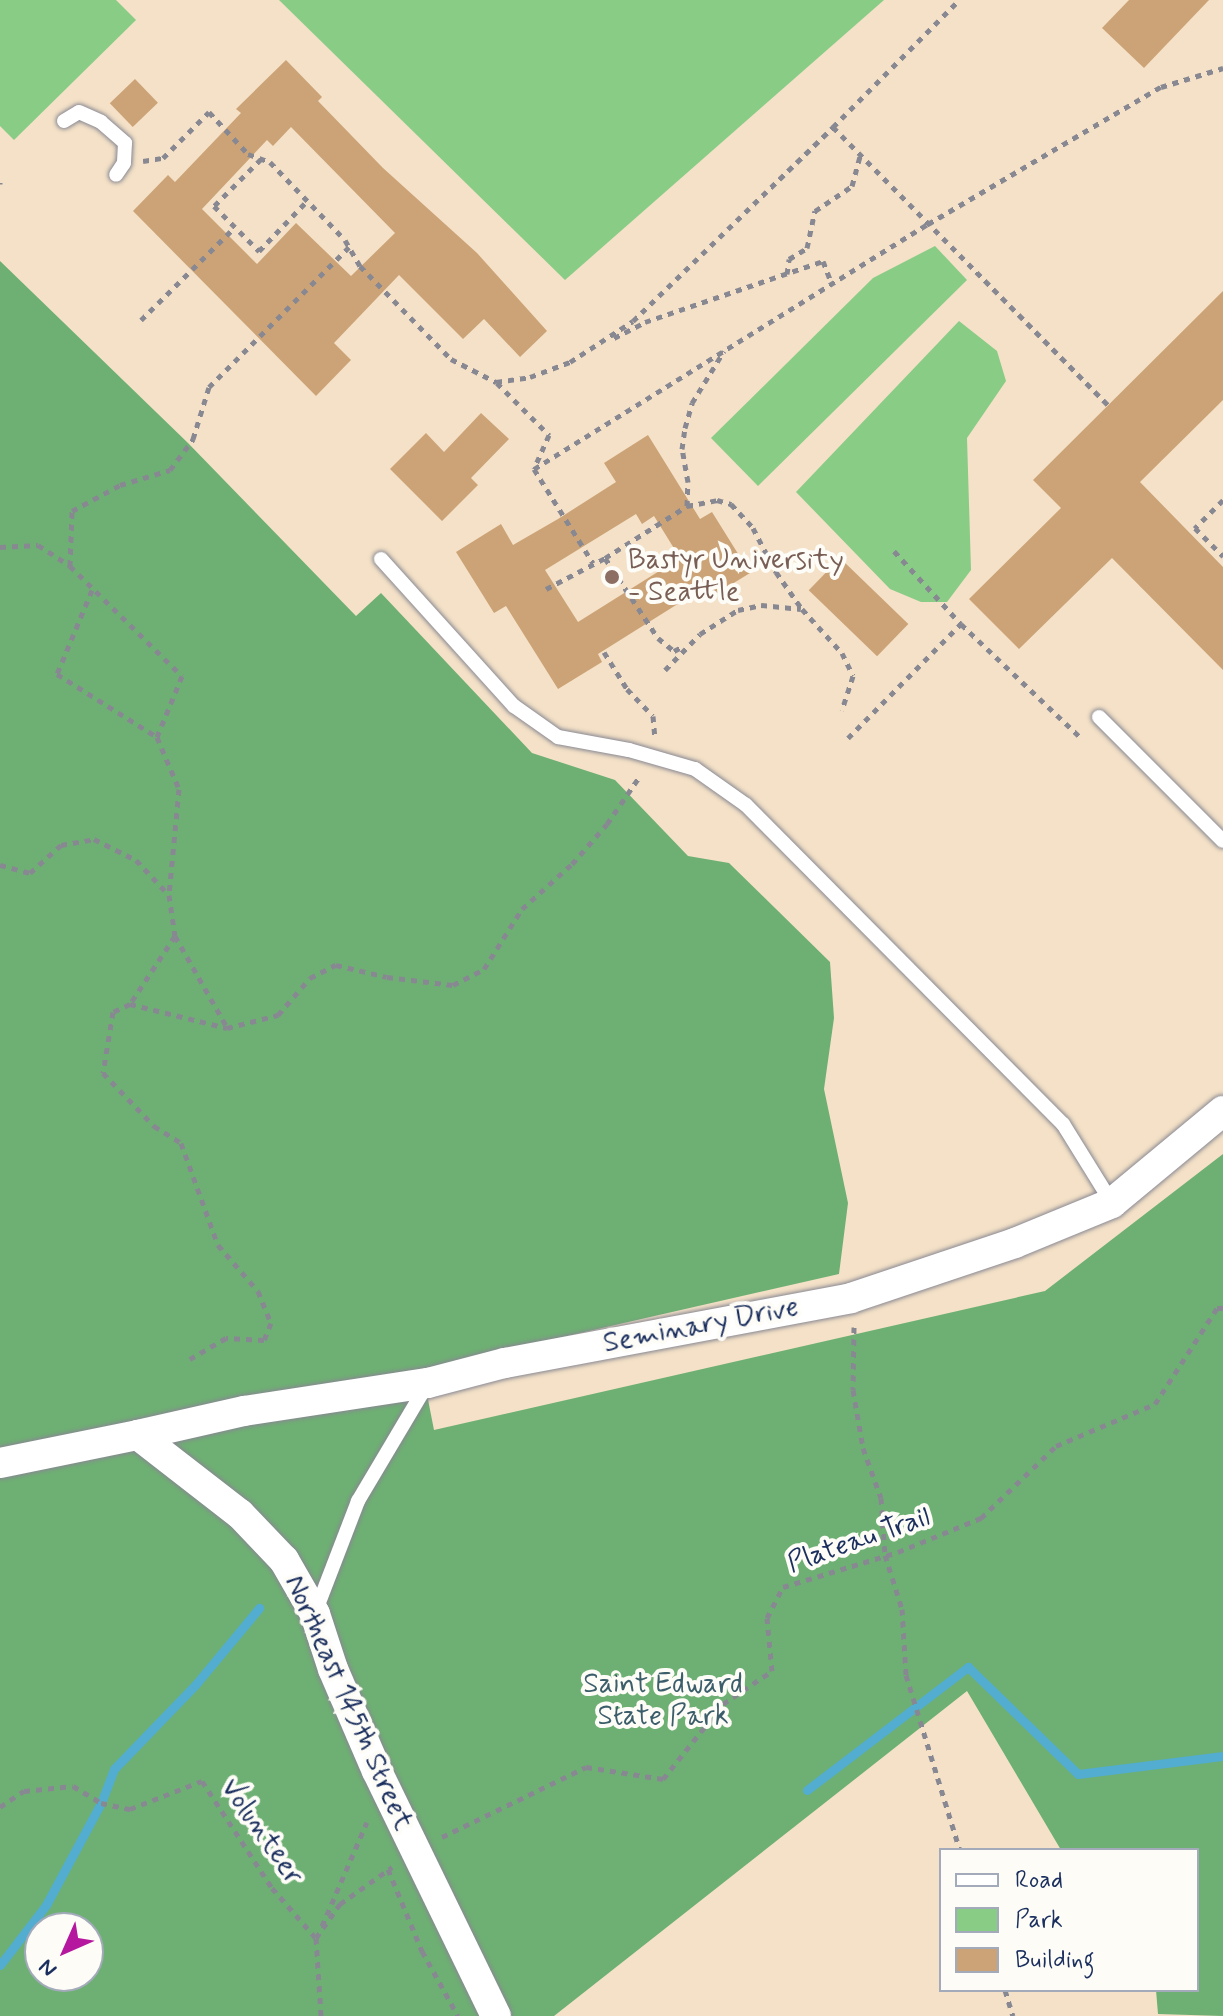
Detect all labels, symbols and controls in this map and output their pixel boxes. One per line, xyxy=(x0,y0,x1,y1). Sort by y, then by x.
place label: Bastyr University - Seattle xyxy=(628,544,833,610)
marker: Bastyr University - Seattle xyxy=(603,568,621,586)
street label: Seminary Drive xyxy=(602,1291,800,1361)
street label: Plateau Trail xyxy=(782,1501,936,1581)
street label: Northeast 145th Street xyxy=(277,1570,419,1836)
park label: Saint Edward State Park xyxy=(583,1668,743,1734)
street label: Volunteer xyxy=(212,1773,310,1891)
legend xyxy=(939,1848,1199,1992)
text: Road xyxy=(1015,1865,1063,1896)
text: Park xyxy=(1015,1905,1063,1936)
north arrow xyxy=(24,1912,104,1992)
text: Building xyxy=(1015,1945,1095,1976)
text: N xyxy=(33,1952,64,1983)

